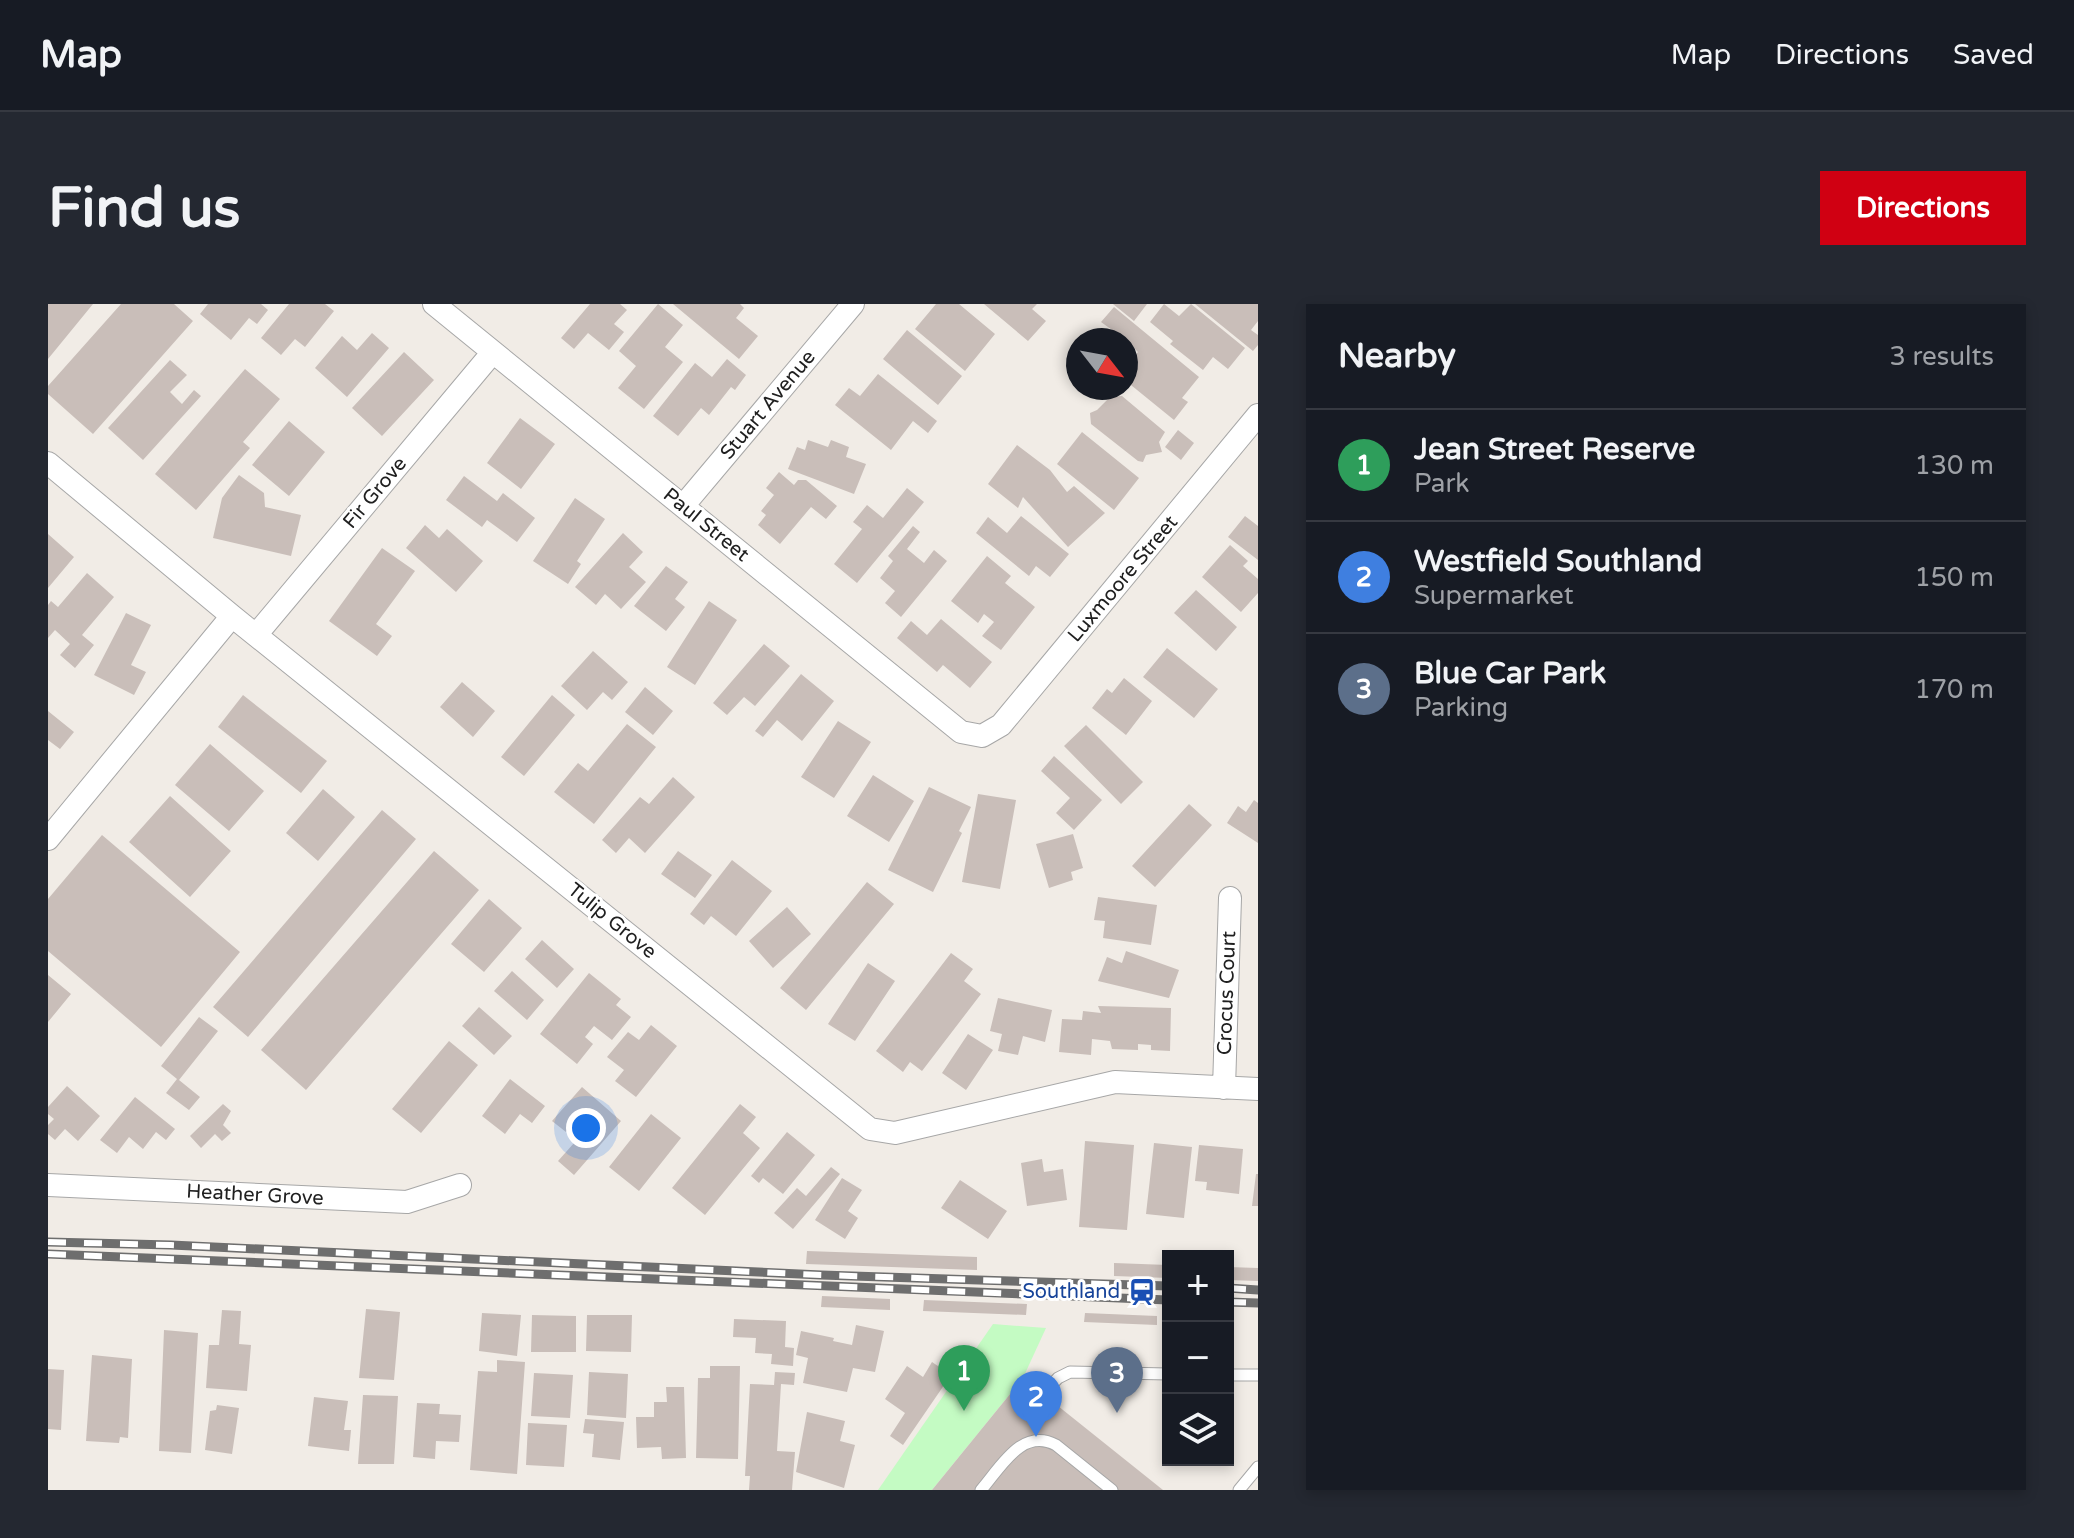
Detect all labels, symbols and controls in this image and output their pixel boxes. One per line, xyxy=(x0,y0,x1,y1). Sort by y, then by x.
text: Map xyxy=(40,32,122,78)
text: Map xyxy=(1671,38,1731,72)
text: Directions xyxy=(1775,38,1909,72)
text: Saved xyxy=(1953,38,2034,72)
button: Directions xyxy=(1820,171,2026,245)
text: Find us xyxy=(48,175,240,242)
north arrow xyxy=(1066,328,1138,400)
text: Nearby xyxy=(1338,336,1456,377)
text: 3 results xyxy=(1889,341,1994,372)
street label: Stuart Avenue xyxy=(715,346,821,464)
text: Jean Street Reserve xyxy=(1414,431,1695,468)
text: 1 xyxy=(1356,450,1372,481)
text: 130 m xyxy=(1914,450,1994,481)
street label: Fir Grove xyxy=(338,452,412,534)
text: Park xyxy=(1414,468,1470,499)
street label: Paul Street xyxy=(658,483,754,567)
street label: Luxmoore Street xyxy=(1063,511,1183,647)
text: Westfield Southland xyxy=(1414,543,1702,580)
text: 2 xyxy=(1356,562,1372,593)
text: 150 m xyxy=(1914,562,1994,593)
text: Supermarket xyxy=(1414,580,1574,611)
text: Blue Car Park xyxy=(1414,655,1606,692)
text: 3 xyxy=(1356,674,1372,705)
text: 170 m xyxy=(1914,674,1994,705)
text: Parking xyxy=(1414,692,1508,723)
street label: Tulip Grove xyxy=(563,878,661,964)
street label: Crocus Court xyxy=(1213,930,1241,1055)
your location xyxy=(566,1108,606,1148)
street label: Heather Grove xyxy=(186,1179,324,1211)
map controls xyxy=(1162,1250,1234,1466)
button: + xyxy=(1162,1250,1234,1322)
station icon: Southland xyxy=(1127,1277,1157,1307)
place label: Southland xyxy=(1023,1280,1120,1304)
button: − xyxy=(1162,1322,1234,1394)
pin: 1 xyxy=(938,1345,990,1411)
pin: 3 xyxy=(1091,1347,1143,1413)
pin: 2 xyxy=(1010,1371,1062,1437)
button: layers xyxy=(1162,1394,1234,1466)

